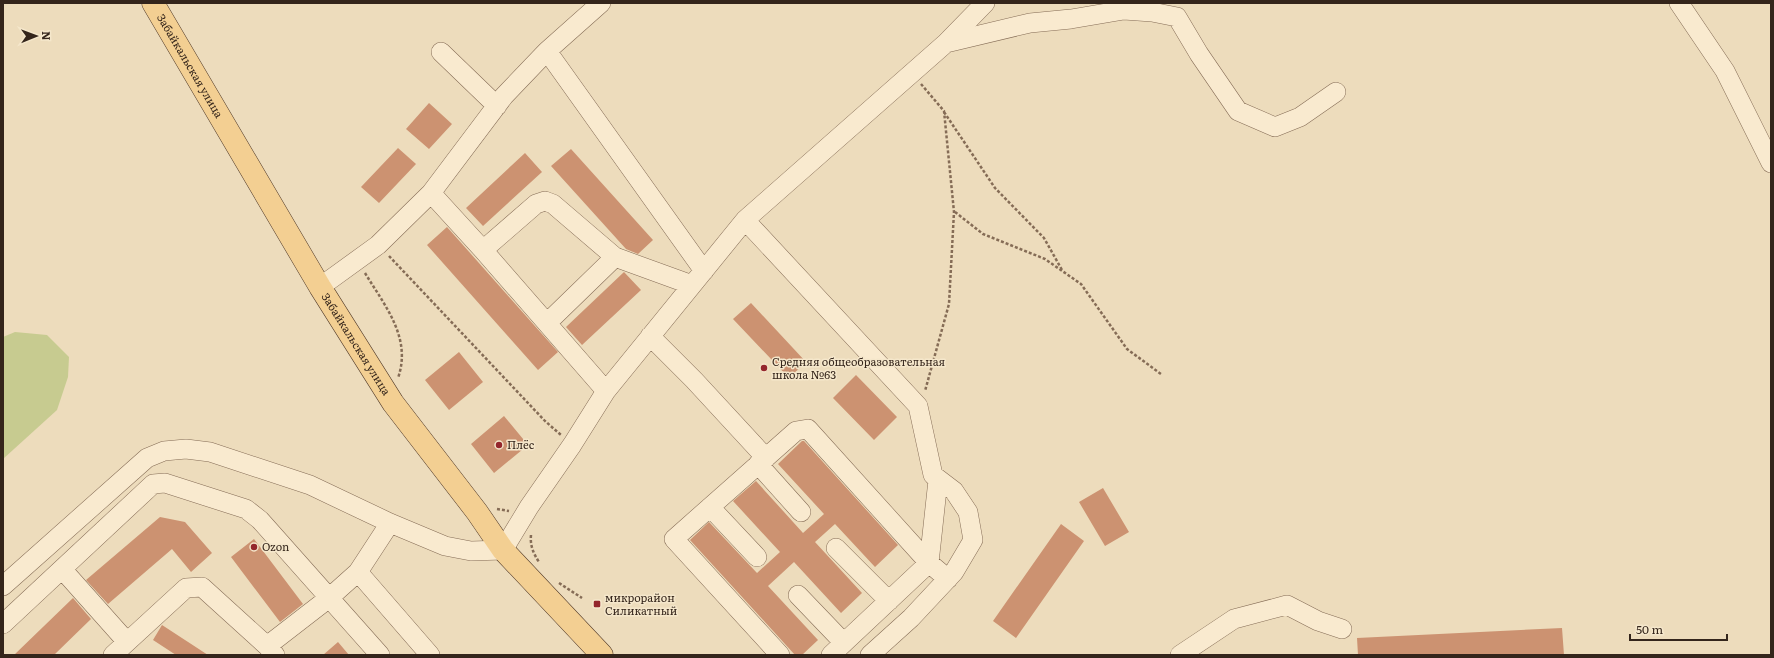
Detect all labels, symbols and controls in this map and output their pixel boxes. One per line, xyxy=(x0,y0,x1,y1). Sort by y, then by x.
street label: Забайкальская улица xyxy=(154,10,228,121)
north arrow xyxy=(16,16,56,56)
text: N xyxy=(39,31,55,41)
street label: Забайкальская улица xyxy=(319,289,395,398)
place label: Средняя общеобразовательная школа №63 xyxy=(772,353,946,382)
marker: Средняя общеобразовательная школа №63 xyxy=(759,363,769,373)
place label: Плёс xyxy=(507,436,535,452)
marker: Плёс xyxy=(494,440,504,450)
place label: Ozon xyxy=(262,538,289,554)
marker: Ozon xyxy=(249,542,259,552)
place label: микрорайон Силикатный xyxy=(605,589,677,618)
marker: микрорайон Силикатный xyxy=(592,599,602,609)
scale bar xyxy=(1630,616,1727,642)
text: 50 m xyxy=(1636,620,1663,638)

